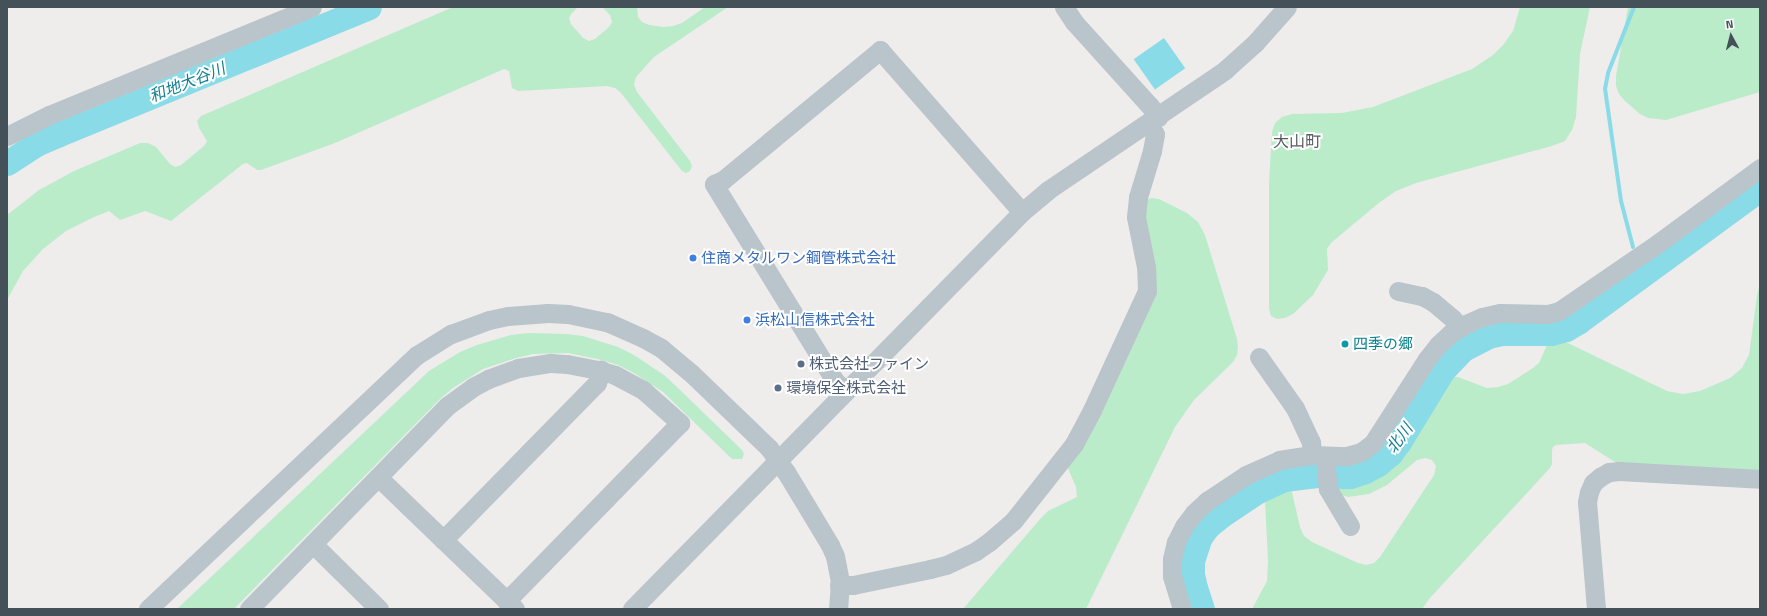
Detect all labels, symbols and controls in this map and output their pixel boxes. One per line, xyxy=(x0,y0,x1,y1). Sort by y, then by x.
north arrow xyxy=(1711,16,1751,56)
text: N xyxy=(1725,16,1734,32)
water label: 和地大谷川 xyxy=(146,58,228,106)
district label: 大山町 xyxy=(1273,131,1321,151)
place label: 住商メタルワン鋼管株式会社 xyxy=(701,249,896,267)
marker: 住商メタルワン鋼管株式会社 xyxy=(688,253,698,263)
place label: 浜松山信株式会社 xyxy=(755,311,875,329)
marker: 浜松山信株式会社 xyxy=(742,315,752,325)
place label: 四季の郷 xyxy=(1353,335,1413,353)
marker: 四季の郷 xyxy=(1340,339,1350,349)
place label: 株式会社ファイン xyxy=(809,355,929,373)
marker: 株式会社ファイン xyxy=(796,359,806,369)
place label: 環境保全株式会社 xyxy=(786,379,906,397)
marker: 環境保全株式会社 xyxy=(773,383,783,393)
water label: 北川 xyxy=(1382,419,1416,457)

